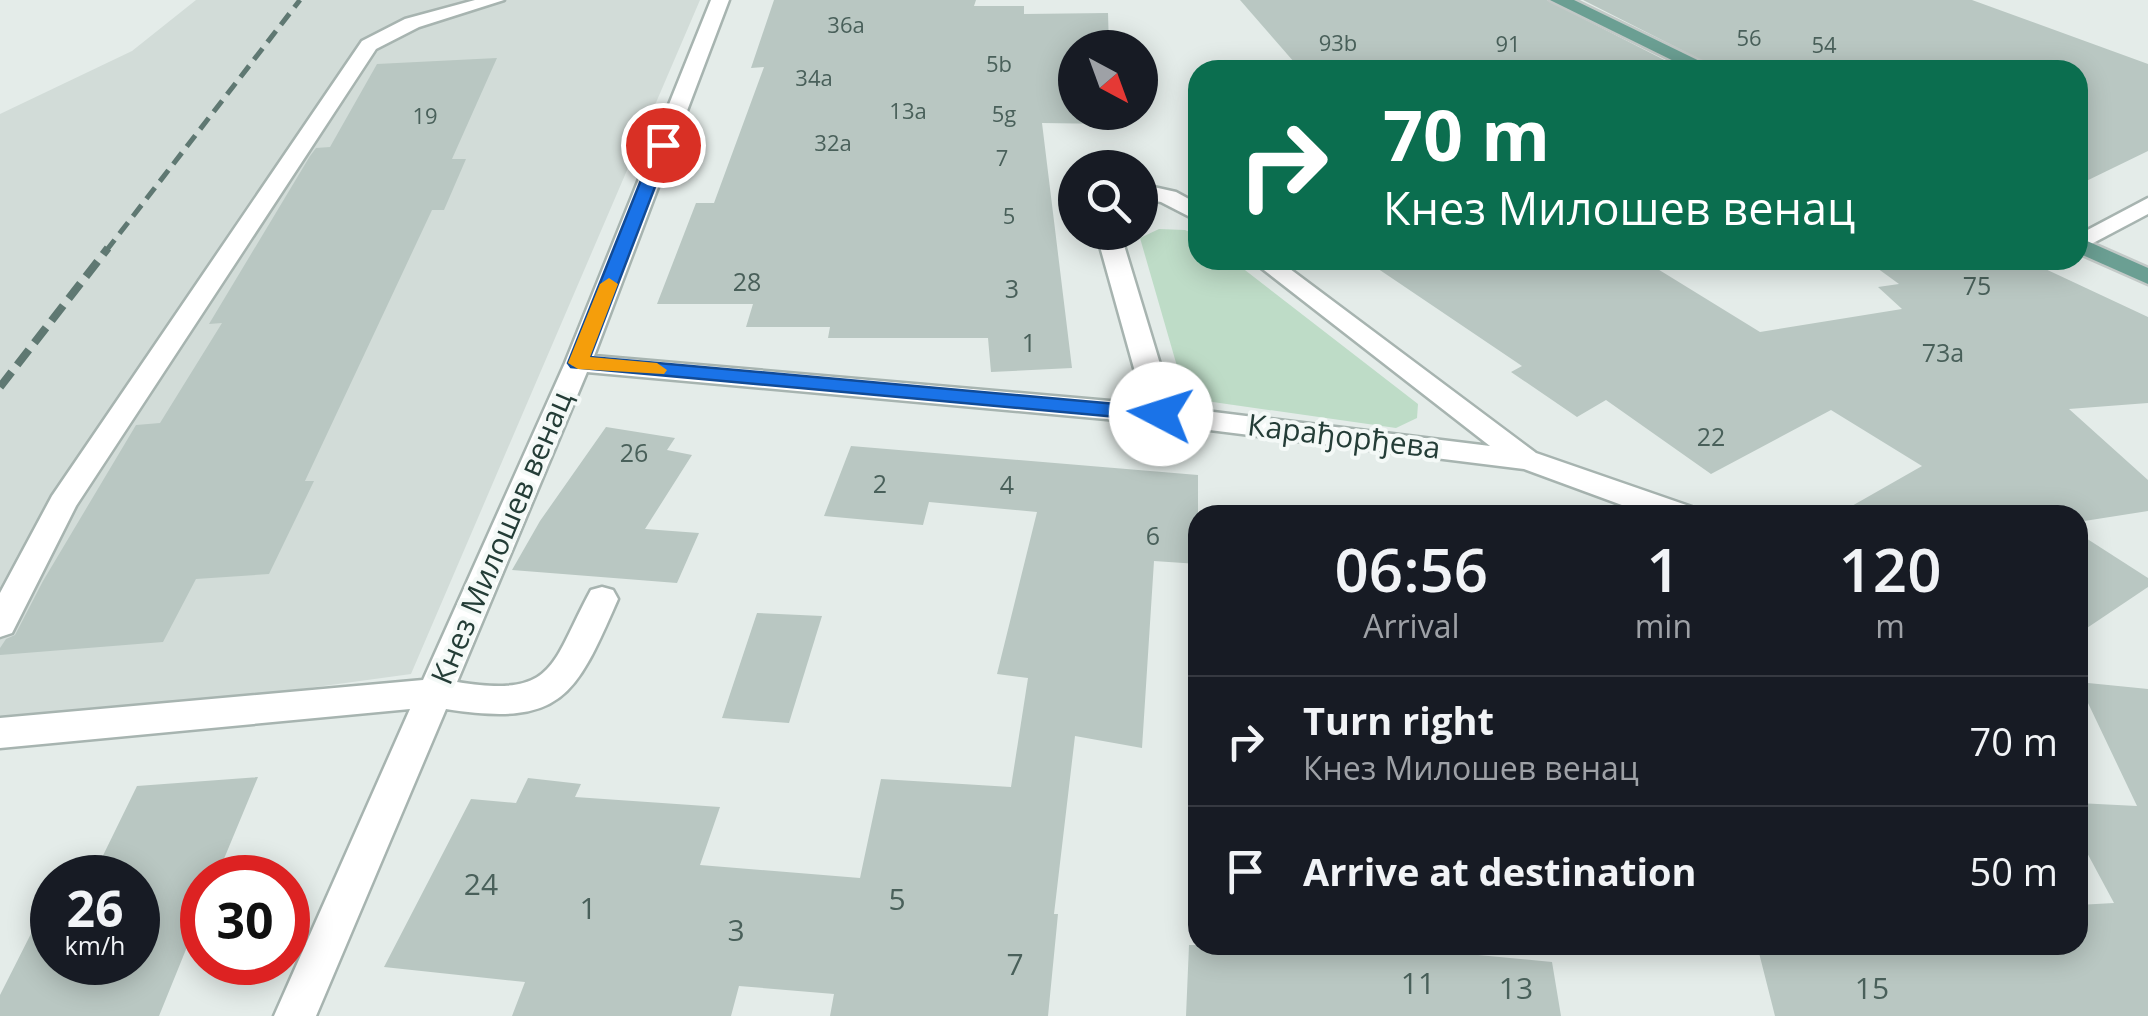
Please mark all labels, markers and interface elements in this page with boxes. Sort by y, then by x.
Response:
house number: 36a [827,9,865,39]
house number: 56 [1736,22,1762,52]
house number: 93b [1319,27,1357,57]
house number: 91 [1495,28,1521,58]
house number: 54 [1811,29,1837,59]
north arrow [1058,30,1158,130]
map controls [1058,30,1158,250]
house number: 5b [986,48,1012,78]
house number: 34a [795,62,833,92]
text: 70 m [1383,86,1550,182]
house number: 13a [889,95,927,125]
house number: 5g [992,98,1016,128]
house number: 19 [412,100,438,130]
icon: right [1218,100,1348,230]
pin [621,103,706,188]
icon: arrive [636,118,691,173]
house number: 32a [814,127,852,157]
house number: 7 [996,142,1008,172]
button: search [1058,150,1158,250]
text: Кнез Милошев венац [1383,177,1855,238]
house number: 5 [1003,200,1015,230]
house number: 28 [733,264,761,298]
house number: 75 [1963,268,1991,302]
house number: 3 [1005,271,1019,305]
house number: 1 [1022,325,1036,359]
house number: 73a [1922,335,1964,369]
position arrow [1109,362,1213,466]
street label: Кнез Милошев венац [420,384,581,690]
street label: Карађорђева [1245,403,1443,468]
house number: 22 [1697,419,1725,453]
house number: 26 [620,435,648,469]
house number: 2 [873,466,887,500]
house number: 4 [1000,467,1014,501]
house number: 6 [1146,518,1160,552]
text: 06:56 [1335,528,1488,610]
text: 1 [1646,528,1681,610]
text: 120 [1839,528,1941,610]
text: Arrival [1363,604,1460,647]
text: min [1635,604,1692,647]
text: m [1875,604,1905,647]
text: Turn right [1303,694,1494,746]
icon: right [1218,714,1273,769]
text: 70 m [1969,715,2058,767]
text: Кнез Милошев венац [1303,746,1639,789]
icon: arrive [1218,844,1273,899]
text: Arrive at destination [1303,845,1697,897]
text: 50 m [1969,845,2058,897]
speed limit sign: 30 [180,855,310,985]
house number: 24 [464,863,498,904]
text: 26 [66,874,124,942]
house number: 5 [888,878,906,919]
house number: 1 [579,887,597,928]
house number: 3 [727,909,745,950]
text: km/h [65,928,125,962]
house number: 7 [1006,943,1024,984]
house number: 11 [1401,962,1435,1003]
house number: 13 [1499,967,1533,1008]
house number: 15 [1855,967,1889,1008]

